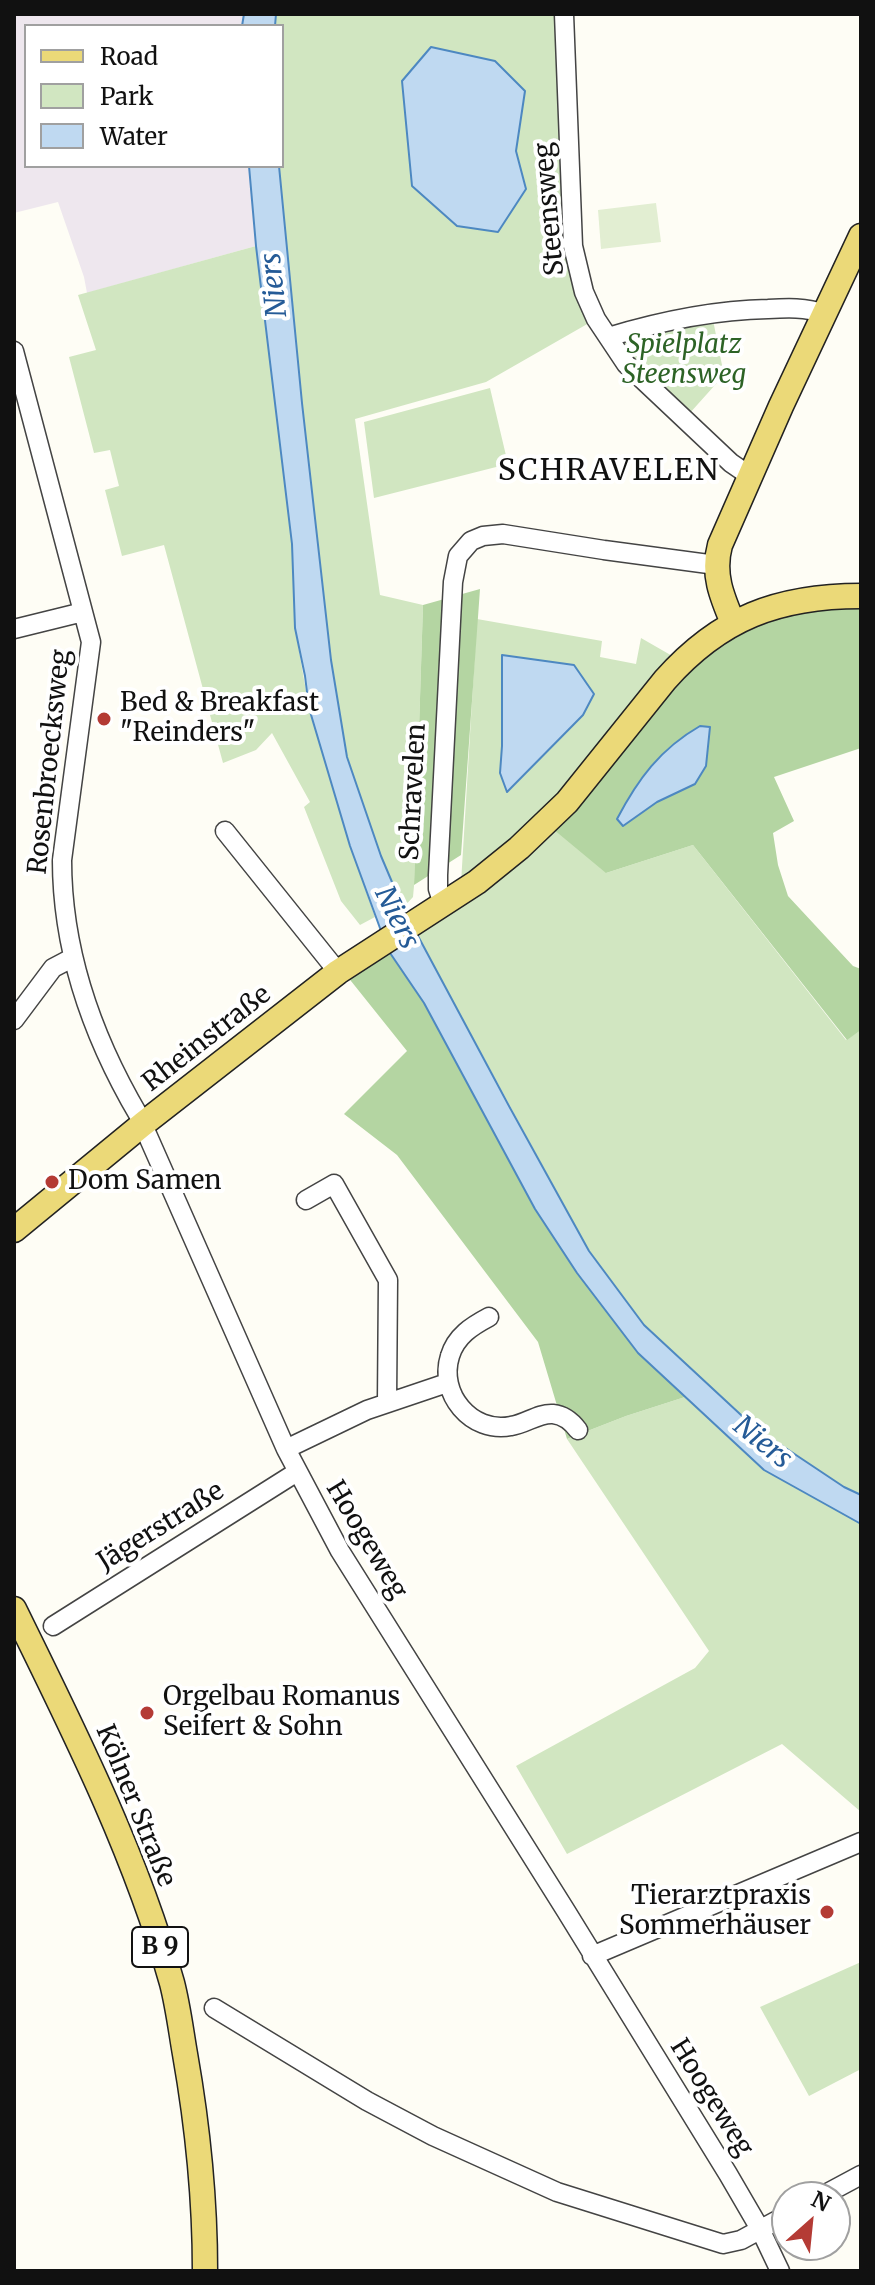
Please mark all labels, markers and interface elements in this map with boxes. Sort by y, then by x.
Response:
legend [24,24,284,168]
text: Road [100,41,158,72]
text: Park [100,81,153,112]
text: Water [100,121,168,152]
street label: Steensweg [529,141,571,277]
water label: Niers [255,251,295,319]
park label: Spielplatz Steensweg [622,330,746,392]
district label: SCHRAVELEN [498,454,720,490]
street label: Rosenbroecksweg [23,648,77,876]
place label: Bed & Breakfast "Reinders" [120,688,319,750]
marker: Bed & Breakfast "Reinders" [95,710,113,728]
street label: Schravelen [395,722,433,862]
water label: Niers [367,881,425,955]
street label: Rheinstraße [137,979,277,1099]
place label: Dom Samen [68,1166,222,1198]
marker: Dom Samen [43,1173,61,1191]
water label: Niers [726,1409,798,1477]
street label: Hoogeweg [319,1475,413,1605]
street label: Jägerstraße [92,1476,230,1578]
place label: Orgelbau Romanus Seifert & Sohn [163,1682,400,1744]
marker: Orgelbau Romanus Seifert & Sohn [138,1704,156,1722]
street label: Kölner Straße [88,1721,182,1891]
place label: Tierarztpraxis Sommerhäuser [619,1881,811,1942]
marker: Tierarztpraxis Sommerhäuser [818,1903,836,1921]
road number: B 9 [132,1927,188,1967]
street label: Hoogeweg [663,2034,759,2162]
north arrow [771,2181,851,2261]
text: N [807,2185,835,2218]

